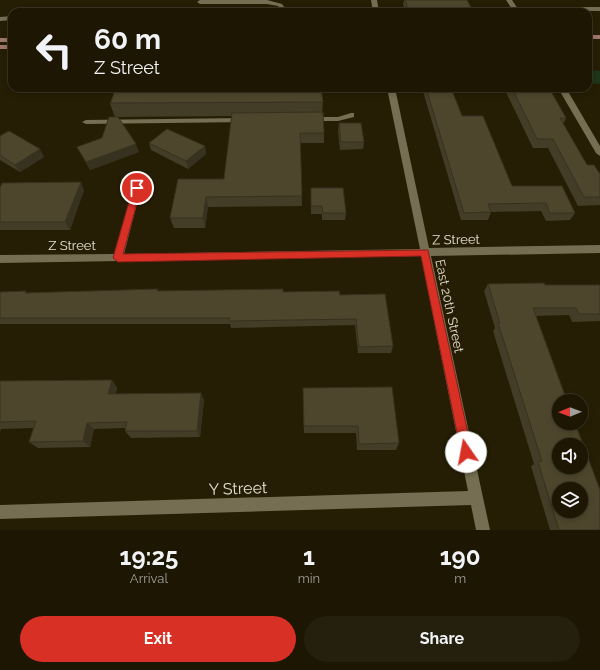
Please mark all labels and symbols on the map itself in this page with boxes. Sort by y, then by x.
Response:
pin [120,171,154,205]
street label: Z Street [432,232,481,247]
street label: Z Street [48,238,96,253]
street label: East 20th Street [432,258,467,355]
north arrow [552,394,588,430]
position arrow [445,431,487,473]
street label: Y Street [209,478,268,499]

